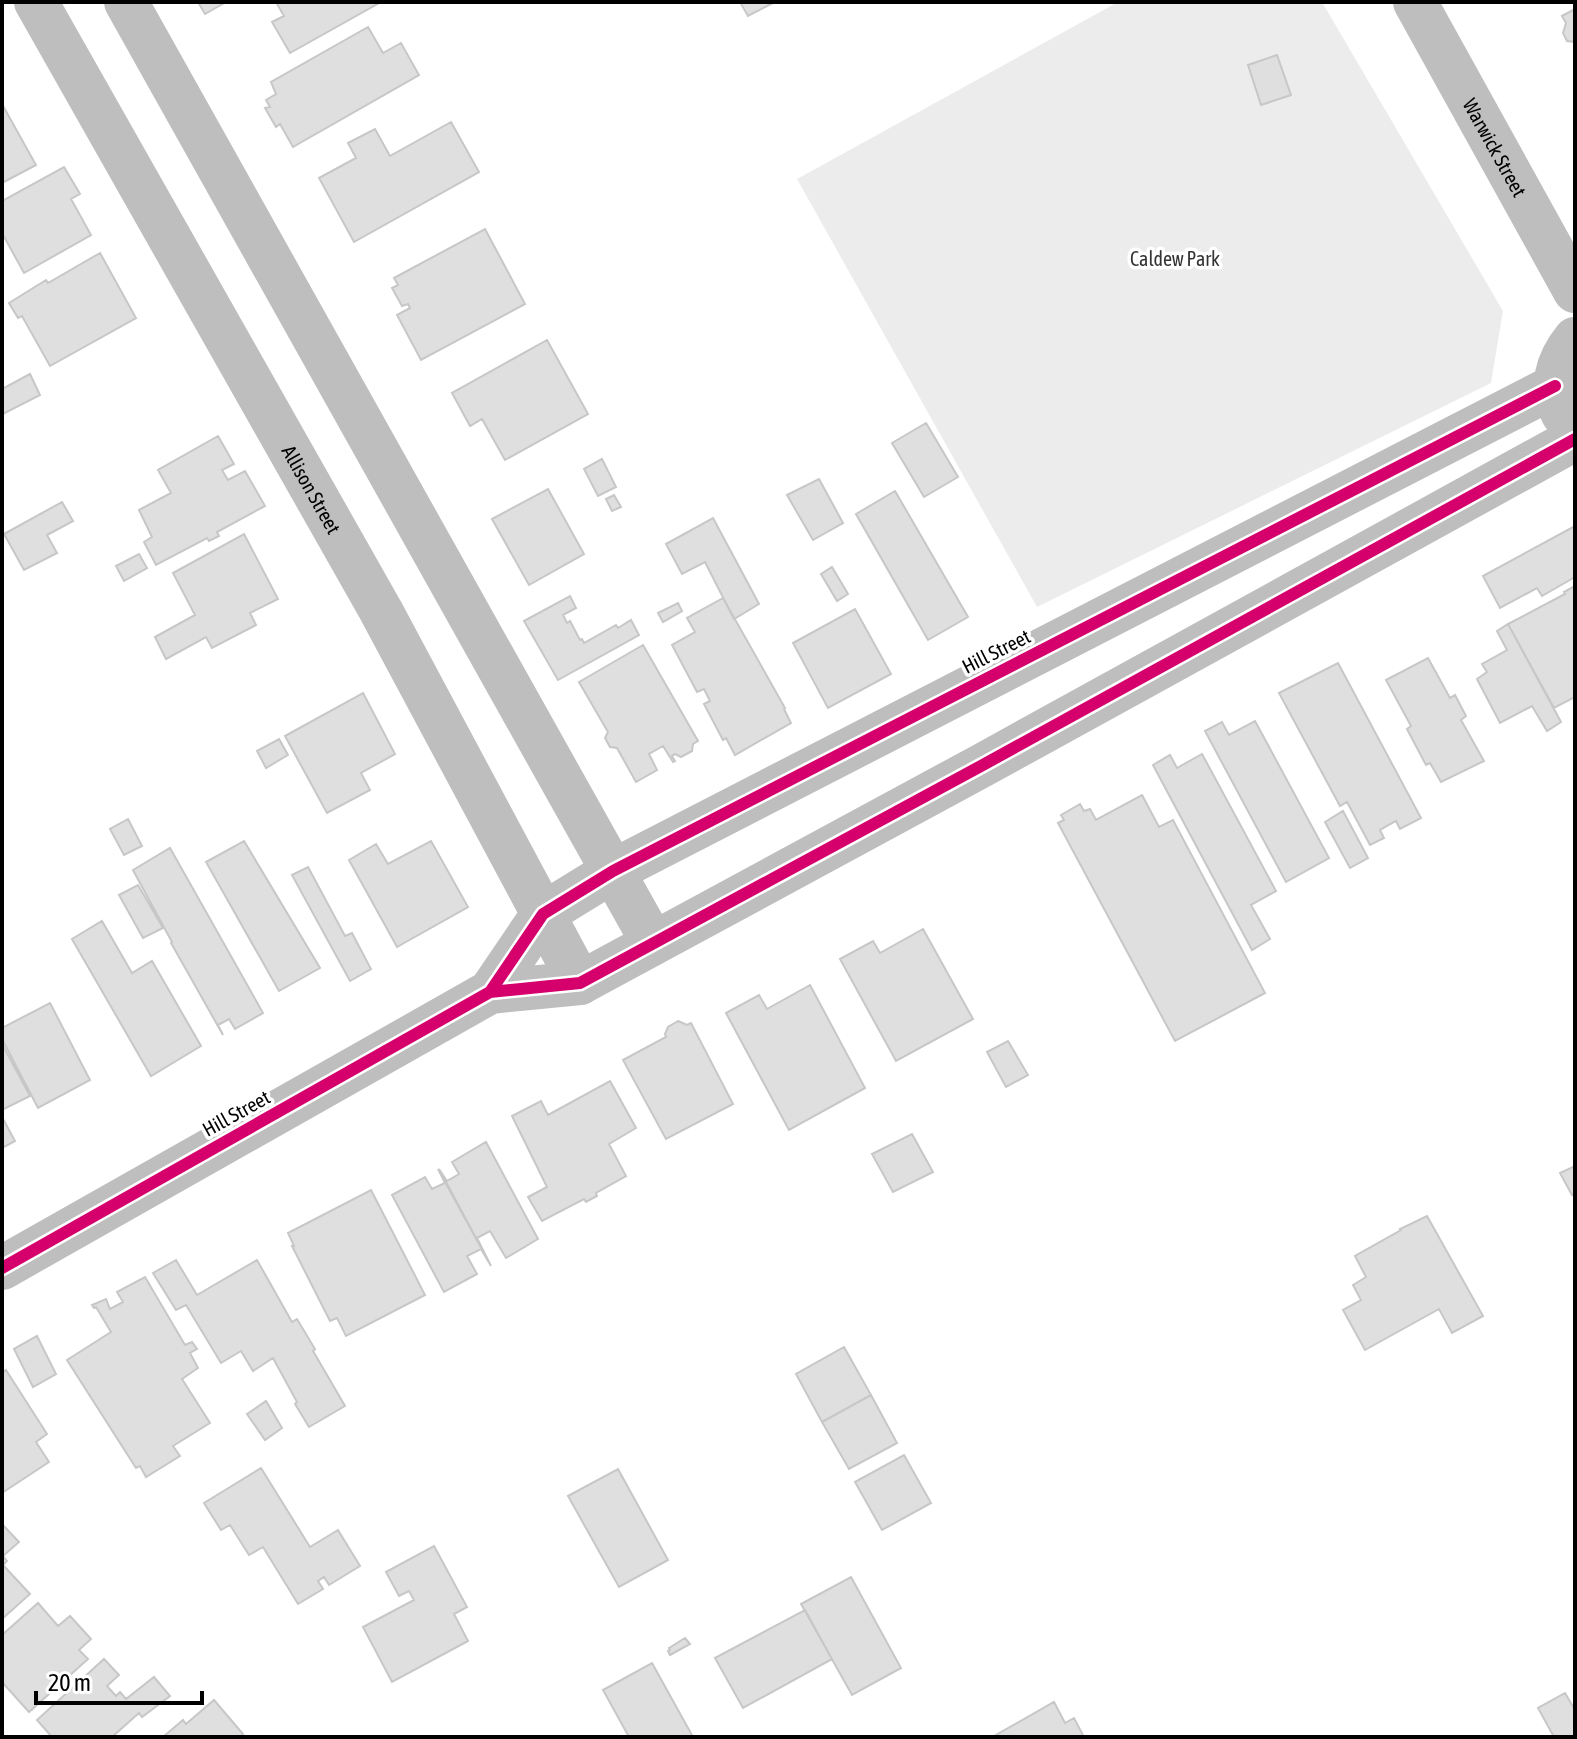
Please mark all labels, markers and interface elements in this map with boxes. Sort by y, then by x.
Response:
street label: Warwick Street [1459,94,1532,200]
park label: Caldew Park [1130,247,1220,270]
street label: Allison Street [278,441,346,538]
street label: Hill Street [958,624,1034,678]
street label: Hill Street [198,1085,274,1141]
scale bar [36,1655,202,1705]
text: 20 m [48,1669,91,1696]

